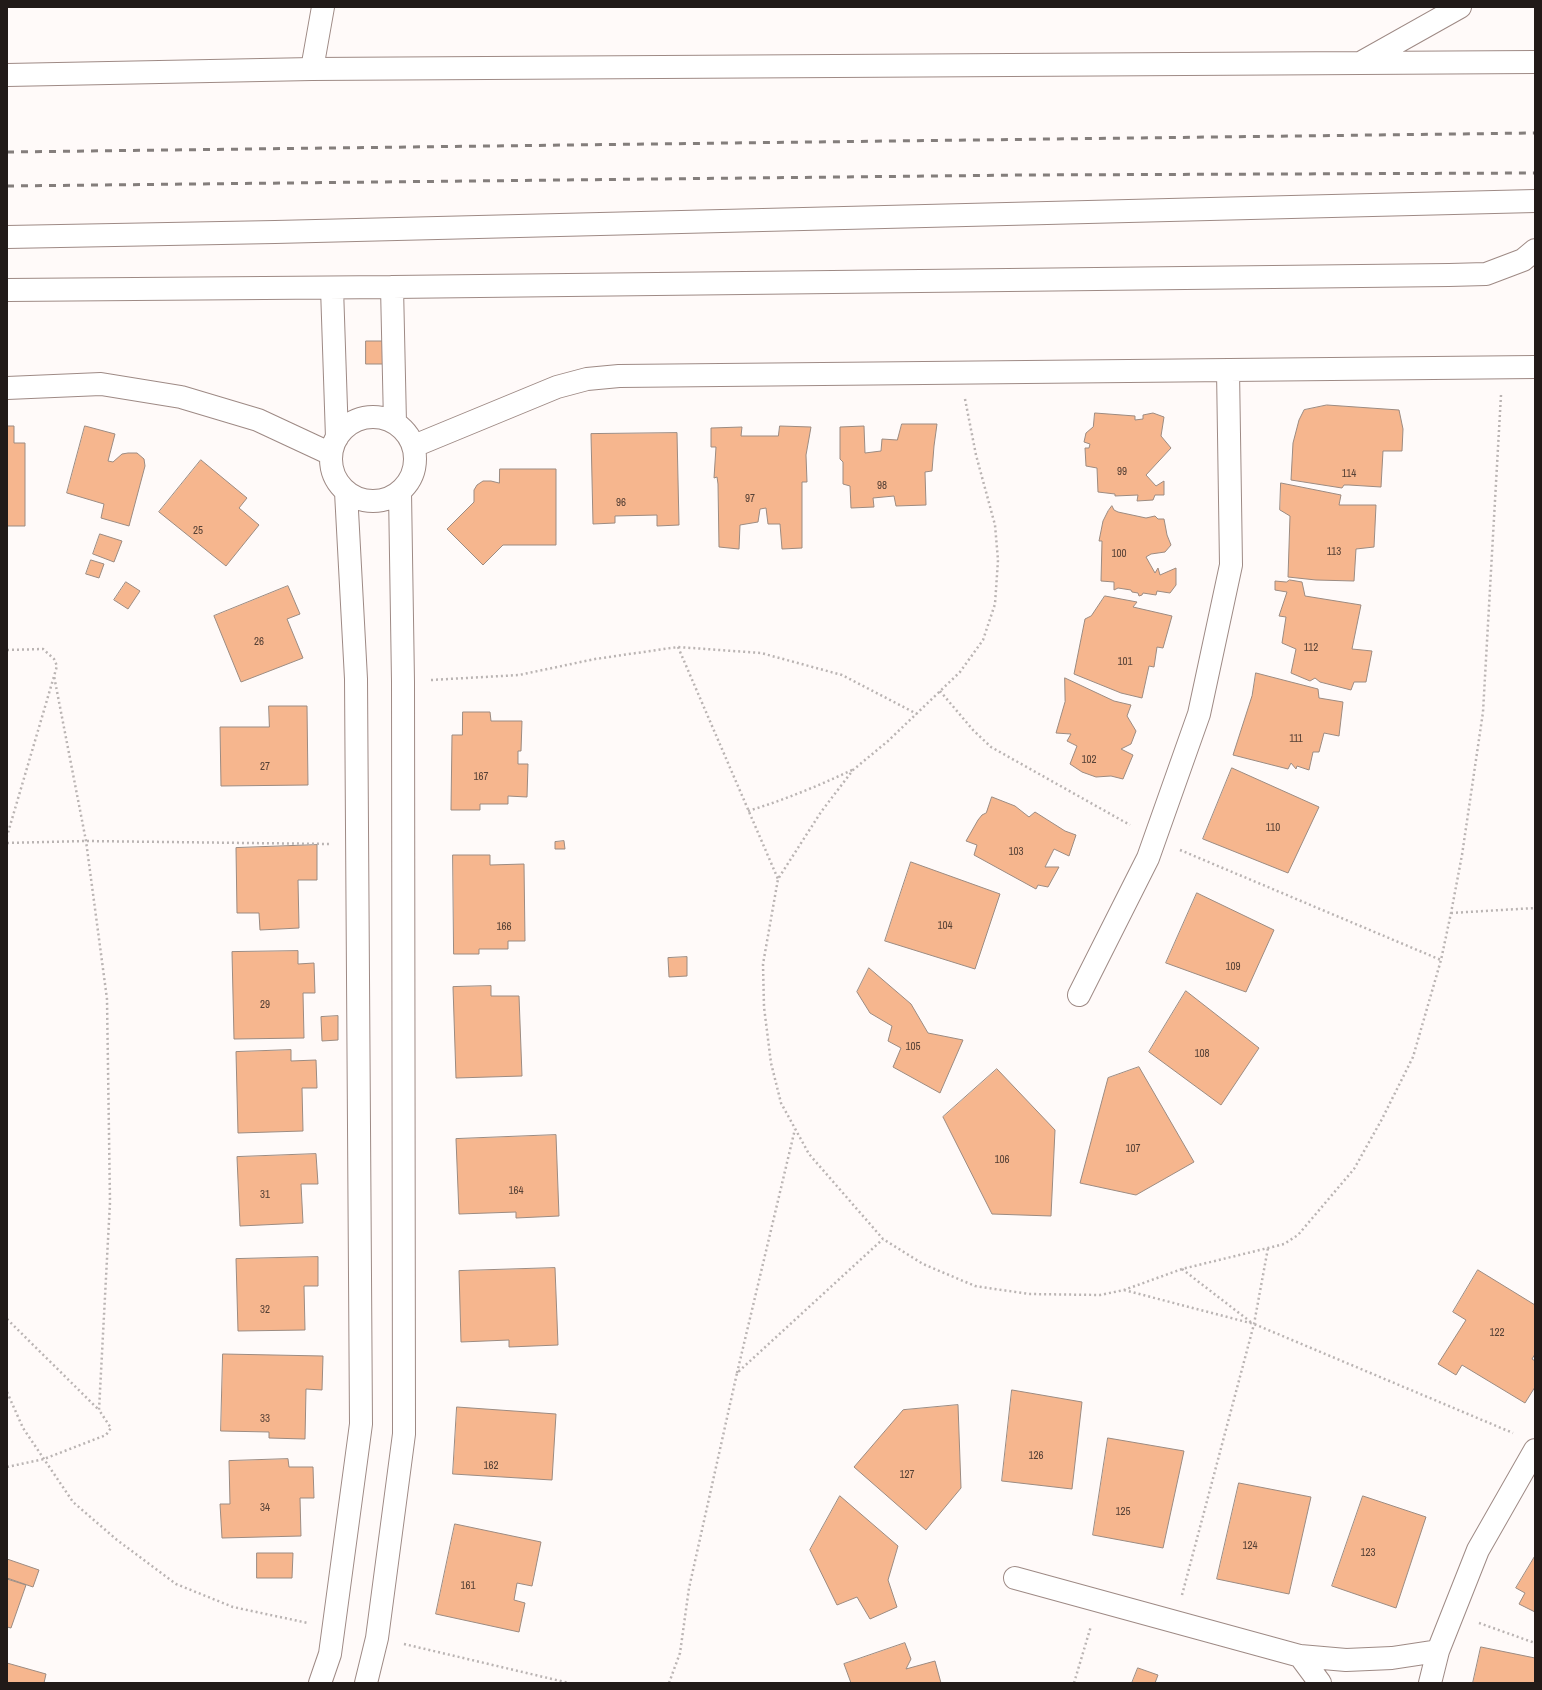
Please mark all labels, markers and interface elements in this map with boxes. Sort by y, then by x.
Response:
house number: 99 [1117,465,1127,479]
house number: 114 [1342,467,1356,481]
house number: 98 [877,479,887,493]
house number: 97 [745,492,755,506]
house number: 96 [616,496,626,510]
house number: 25 [193,524,203,538]
house number: 113 [1327,545,1341,559]
house number: 100 [1111,547,1127,561]
house number: 26 [254,635,264,649]
house number: 112 [1304,641,1318,655]
house number: 101 [1117,655,1133,669]
house number: 111 [1289,732,1303,746]
house number: 102 [1081,753,1097,767]
house number: 27 [260,760,270,774]
house number: 167 [473,770,489,784]
house number: 110 [1266,821,1280,835]
house number: 103 [1008,845,1024,859]
house number: 104 [937,919,953,933]
house number: 166 [496,920,512,934]
house number: 109 [1225,960,1241,974]
house number: 29 [260,998,270,1012]
house number: 105 [905,1040,921,1054]
house number: 108 [1194,1047,1210,1061]
house number: 107 [1125,1142,1141,1156]
house number: 106 [994,1153,1010,1167]
house number: 164 [508,1184,524,1198]
house number: 31 [260,1188,270,1202]
house number: 32 [260,1303,270,1317]
house number: 122 [1489,1326,1505,1340]
house number: 33 [260,1412,270,1426]
house number: 126 [1028,1449,1044,1463]
house number: 162 [483,1459,499,1473]
house number: 127 [899,1468,915,1482]
house number: 34 [260,1501,270,1515]
house number: 125 [1115,1505,1131,1519]
house number: 124 [1242,1539,1258,1553]
house number: 123 [1360,1546,1376,1560]
house number: 161 [460,1579,476,1593]

